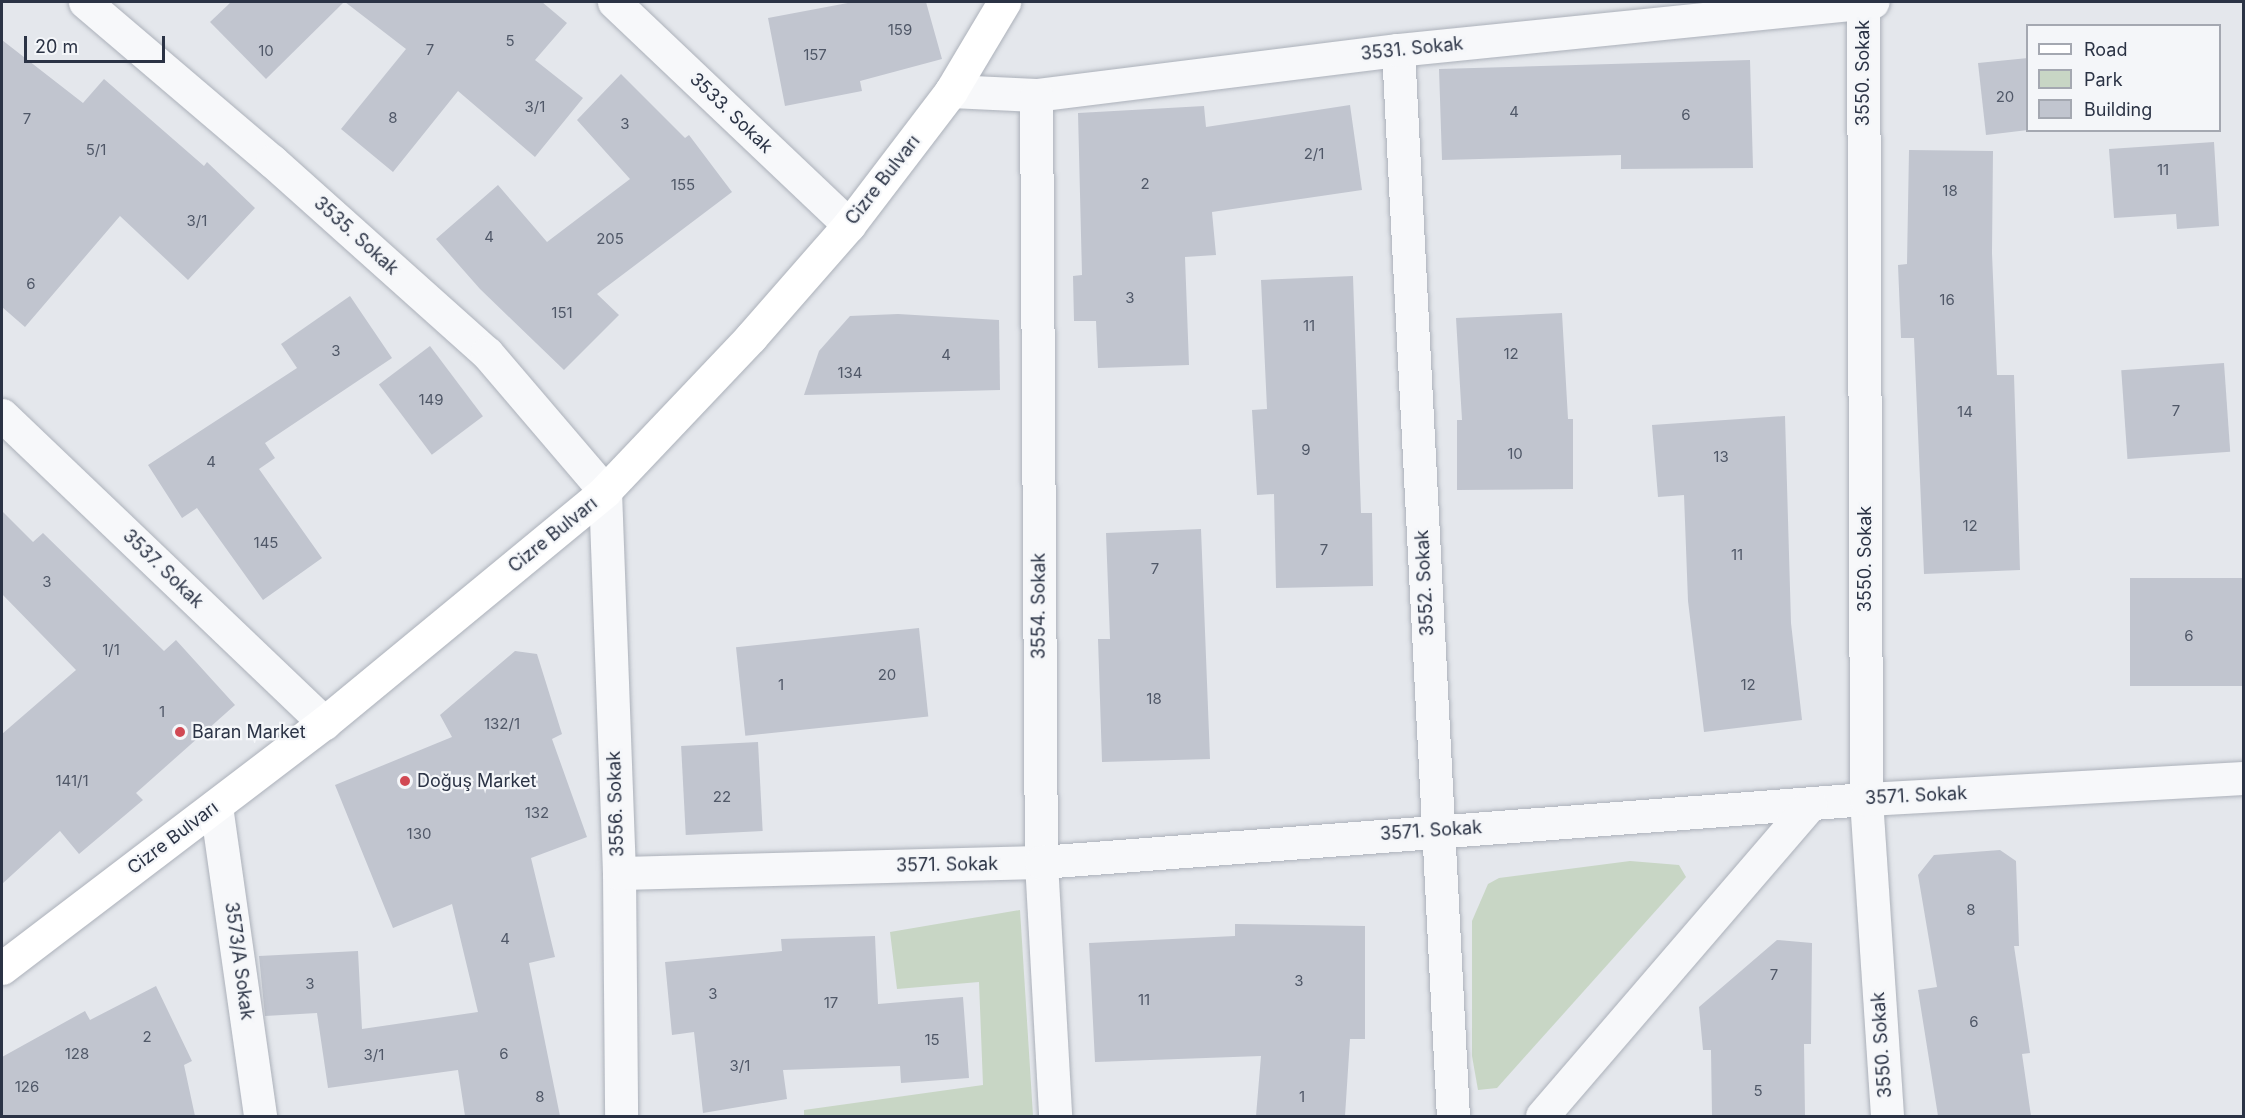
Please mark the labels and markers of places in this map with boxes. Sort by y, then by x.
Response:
place label: Baran Market [192,721,306,743]
marker: Baran Market [173,725,187,739]
place label: Doğuş Market [417,770,536,792]
marker: Doğuş Market [398,774,412,788]

